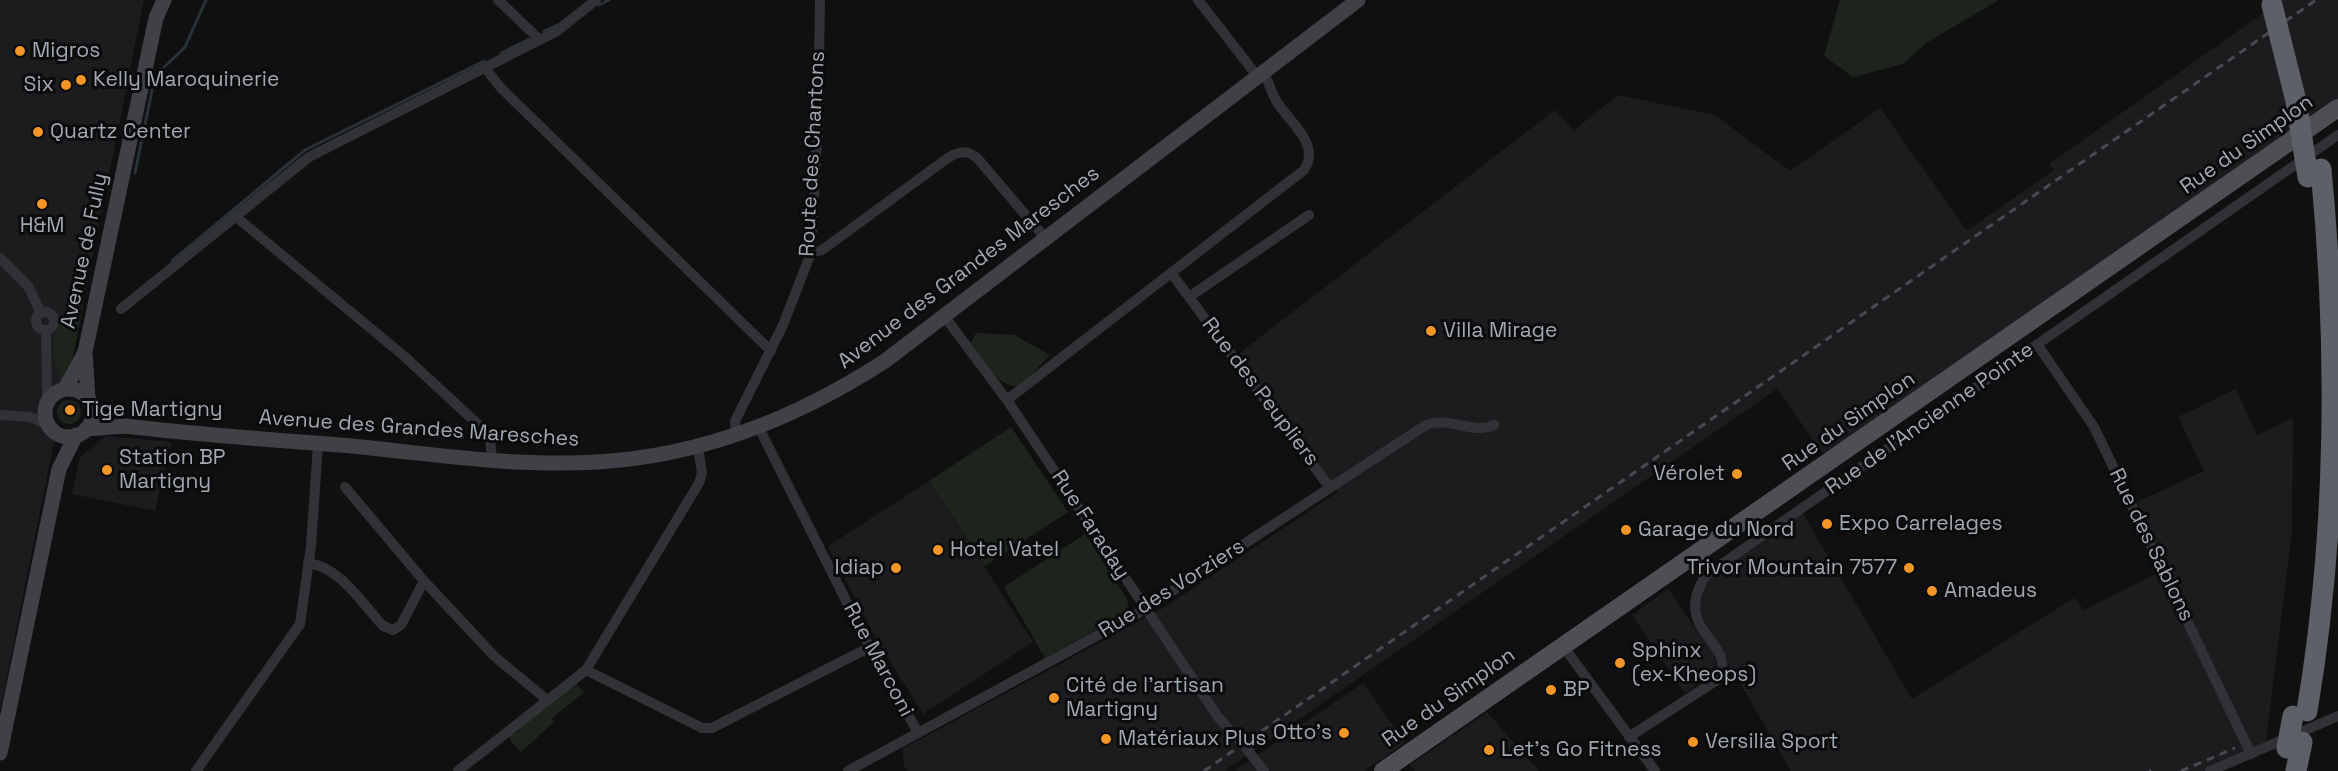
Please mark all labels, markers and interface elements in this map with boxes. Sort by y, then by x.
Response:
place label: Migros [32,38,100,64]
marker: Migros [13,44,27,58]
street label: Route des Chantons [795,51,831,257]
place label: Kelly Maroquinerie [93,67,279,93]
place label: Six [24,72,54,98]
marker: Kelly Maroquinerie [74,73,88,87]
marker: Six [59,78,73,92]
street label: Rue du Simplon [2176,90,2318,200]
place label: Quartz Center [50,119,191,145]
marker: Quartz Center [31,125,45,139]
street label: Avenue des Grandes Maresches [833,161,1105,375]
street label: Avenue de Fully [56,171,114,331]
marker: H&M [35,197,49,211]
place label: H&M [20,213,64,239]
street label: Rue des Peupliers [1196,313,1324,471]
place label: Villa Mirage [1443,318,1557,344]
marker: Villa Mirage [1424,324,1438,338]
street label: Rue de l'Ancienne Pointe [1821,337,2039,501]
street label: Rue du Simplon [1778,367,1920,477]
place label: Tige Martigny [82,397,223,423]
marker: Tige Martigny [63,403,77,417]
street label: Avenue des Grandes Maresches [258,405,580,453]
place label: Station BP Martigny [119,445,225,495]
place label: Vérolet [1653,461,1725,487]
marker: Station BP Martigny [100,463,114,477]
street label: Rue des Sablons [2103,464,2199,626]
street label: Rue Faraday [1045,466,1135,584]
marker: Vérolet [1730,467,1744,481]
place label: Expo Carrelages [1839,511,2003,537]
place label: Garage du Nord [1638,517,1794,543]
marker: Expo Carrelages [1820,517,1834,531]
marker: Garage du Nord [1619,523,1633,537]
street label: Rue des Vorziers [1095,534,1249,644]
place label: Hotel Vatel [950,537,1059,563]
marker: Hotel Vatel [931,543,945,557]
place label: Idiap [835,555,884,581]
place label: Trivor Mountain 7577 [1686,555,1897,581]
marker: Idiap [889,561,903,575]
marker: Trivor Mountain 7577 [1902,561,1916,575]
place label: Amadeus [1944,578,2037,604]
marker: Amadeus [1925,584,1939,598]
street label: Rue Marconi [837,599,919,721]
place label: Sphinx (ex-Kheops) [1632,638,1756,688]
street label: Rue du Simplon [1378,643,1520,753]
marker: Sphinx (ex-Kheops) [1613,656,1627,670]
place label: Cité de l'artisan Martigny [1066,673,1224,723]
place label: BP [1563,677,1590,703]
marker: BP [1544,683,1558,697]
marker: Cité de l'artisan Martigny [1047,691,1061,705]
place label: Otto's [1273,720,1332,746]
place label: Matériaux Plus [1118,726,1267,752]
marker: Otto's [1337,726,1351,740]
place label: Versilia Sport [1705,729,1838,755]
marker: Matériaux Plus [1099,732,1113,746]
marker: Versilia Sport [1686,735,1700,749]
place label: Let's Go Fitness [1501,737,1662,763]
marker: Let's Go Fitness [1482,743,1496,757]

